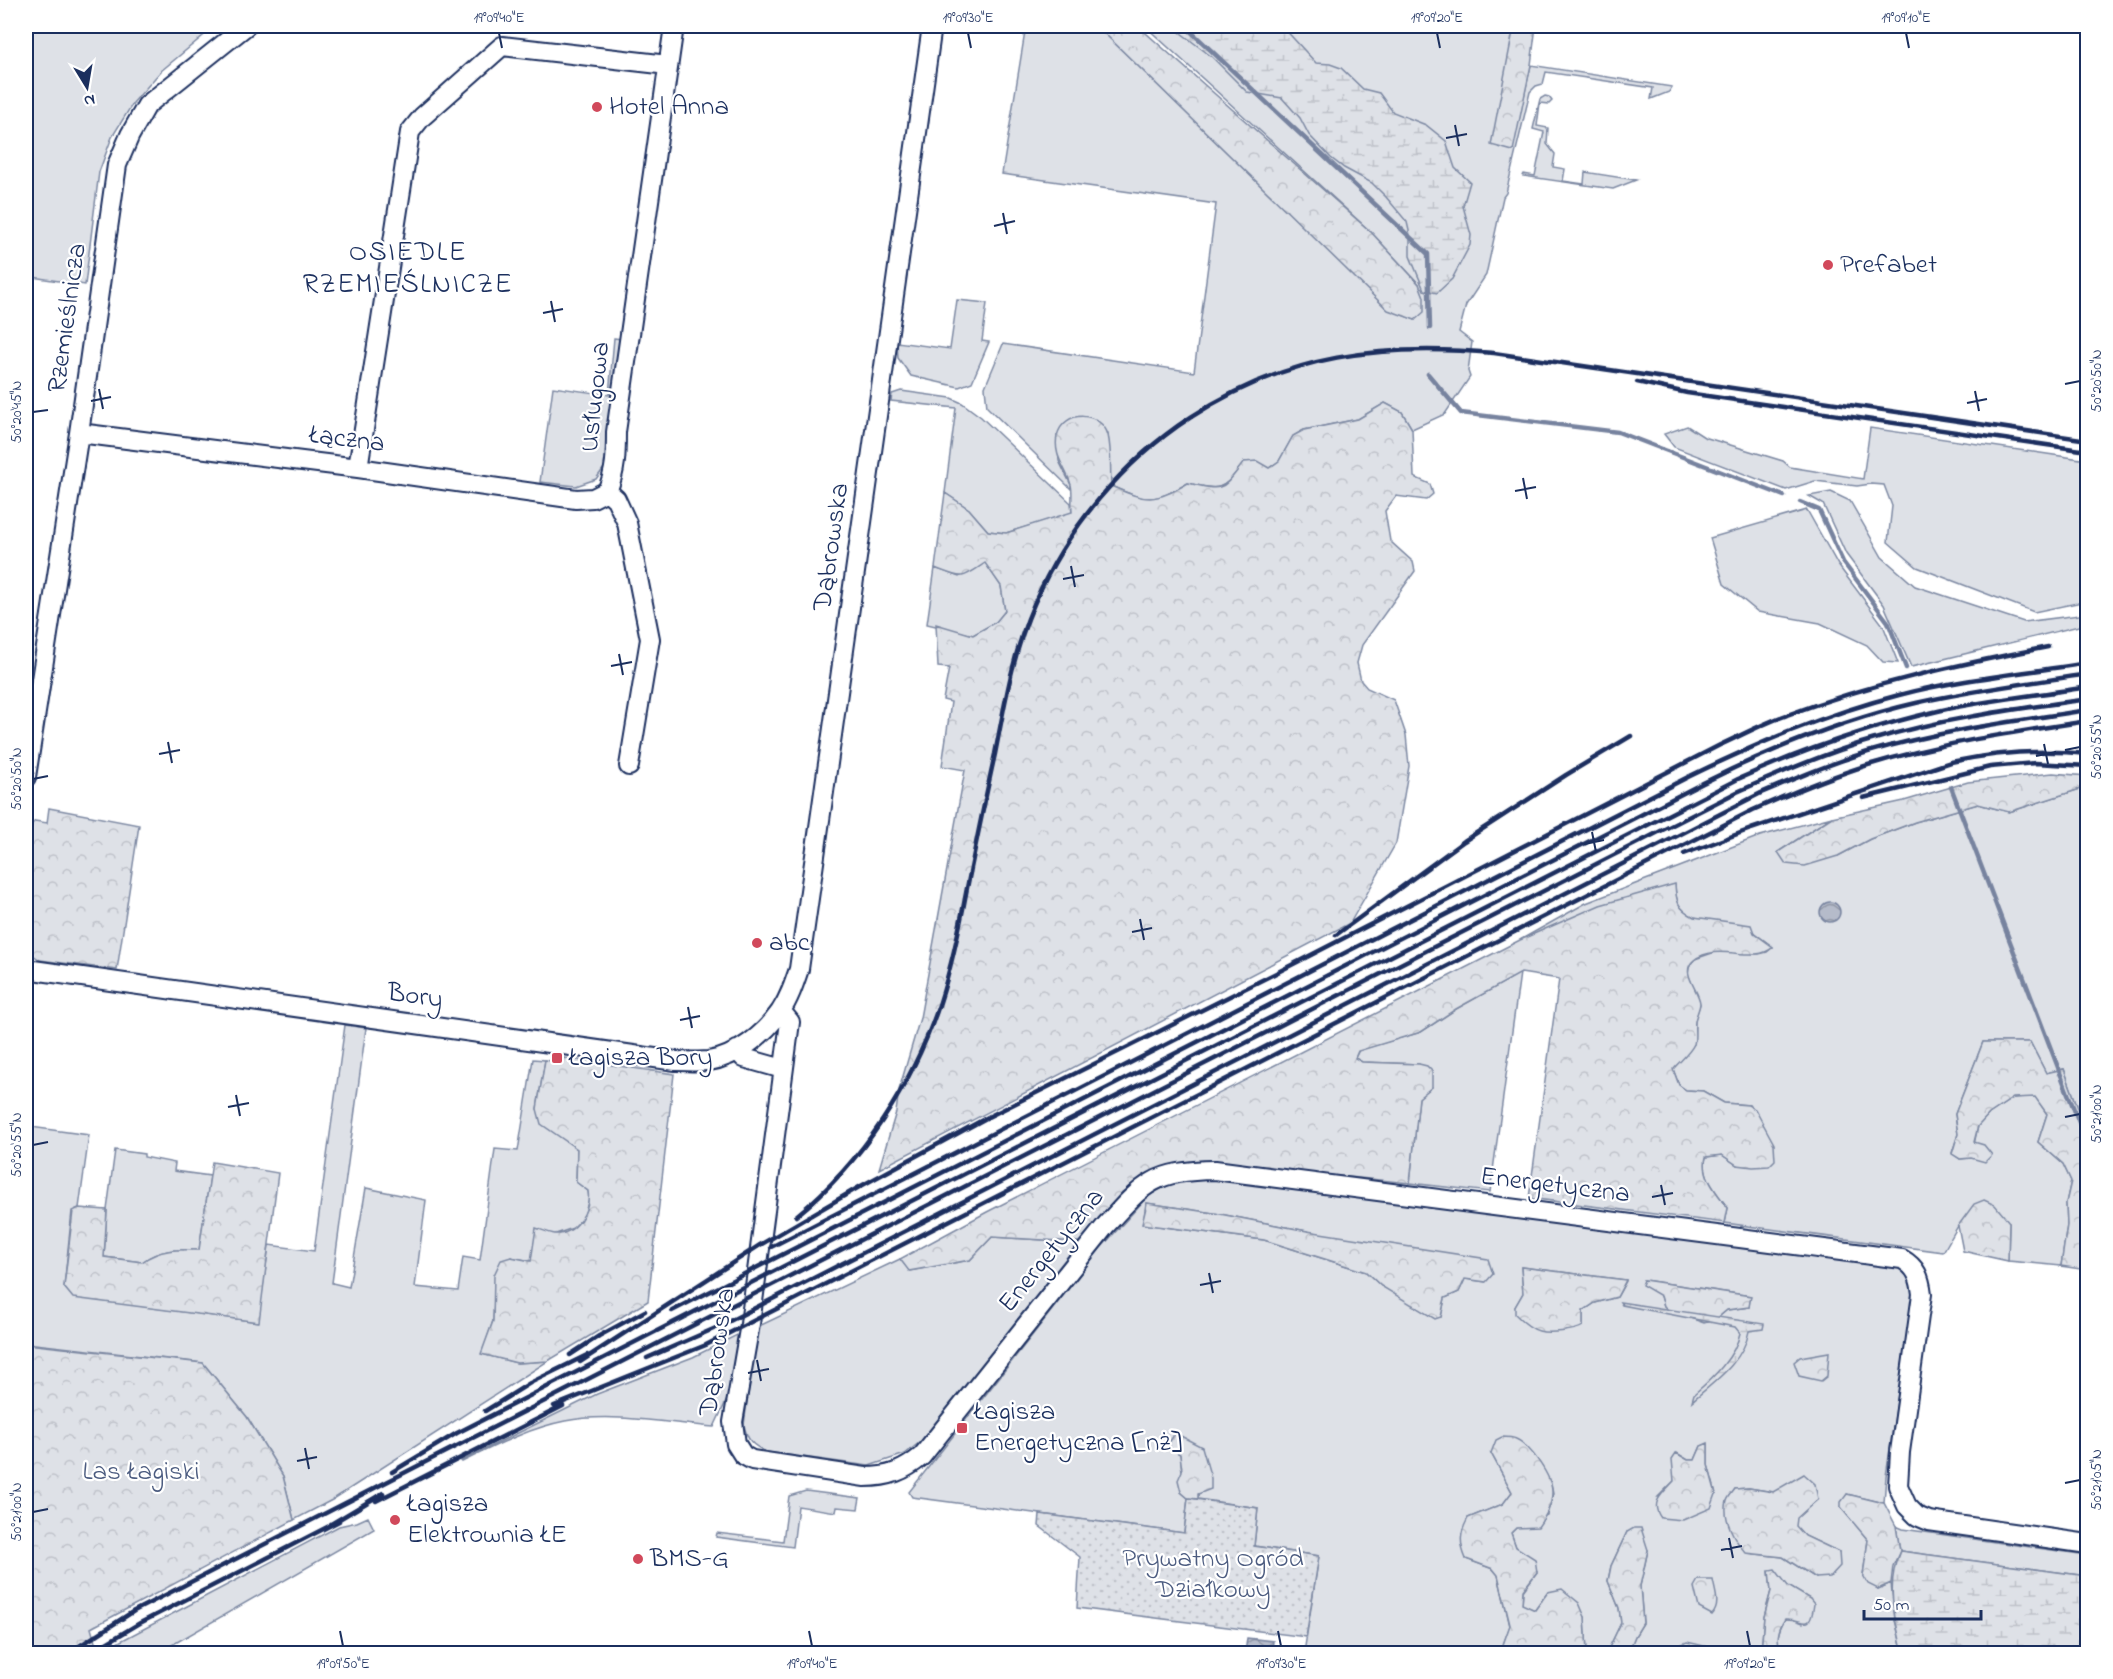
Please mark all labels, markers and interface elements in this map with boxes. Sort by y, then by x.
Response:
text: 19°09'40"E [473,7,525,29]
text: 19°09'30"E [942,7,994,29]
text: 19°09'20"E [1411,7,1463,29]
text: 19°09'10"E [1881,7,1931,29]
north arrow [57,57,117,117]
text: N [82,87,97,113]
place label: Hotel Anna [609,88,729,127]
marker: Hotel Anna [590,100,604,114]
district label: OSIEDLE RZEMIEŚLNICZE [303,233,513,306]
street label: Rzemieślnicza [38,241,98,395]
place label: Prefabet [1840,246,1937,285]
marker: Prefabet [1821,258,1835,272]
street label: Usługowa [571,340,621,454]
text: 50°20'50"N [2086,349,2108,413]
text: 50°20'45"N [6,381,28,444]
street label: Łączna [306,416,387,464]
street label: Dąbrowska [804,480,860,615]
text: 50°20'55"N [2086,714,2108,780]
text: 50°20'50"N [6,747,28,811]
place label: abc [769,924,810,963]
marker: abc [750,936,764,950]
street label: Bory [384,974,445,1020]
place label: Łagisza Bory [568,1039,713,1078]
marker: Łagisza Bory [550,1051,564,1065]
text: 50°21'00"N [2086,1084,2108,1144]
text: 50°20'55"N [6,1112,28,1178]
street label: Energetyczna [1478,1157,1632,1215]
street label: Energetyczna [989,1180,1115,1322]
street label: Dąbrowska [690,1285,746,1420]
place label: Łagisza Energetyczna [nż] [973,1393,1183,1463]
marker: Łagisza Energetyczna [nż] [955,1421,969,1435]
text: 50°21'05"N [2086,1449,2108,1511]
park label: Las Łagiski [82,1453,200,1492]
text: 50°21'00"N [6,1482,28,1542]
place label: Łagisza Elektrownia ŁE [406,1485,567,1555]
marker: Łagisza Elektrownia ŁE [388,1513,402,1527]
place label: BMS-G [649,1540,729,1579]
park label: Prywatny Ogród Działkowy [1122,1540,1304,1610]
marker: BMS-G [631,1552,645,1566]
scale bar [1864,1583,1981,1621]
text: 50 m [1873,1593,1910,1619]
text: 19°09'50"E [316,1653,370,1675]
text: 19°09'40"E [786,1653,838,1675]
text: 19°09'30"E [1255,1653,1307,1675]
text: 19°09'20"E [1724,1653,1776,1675]

